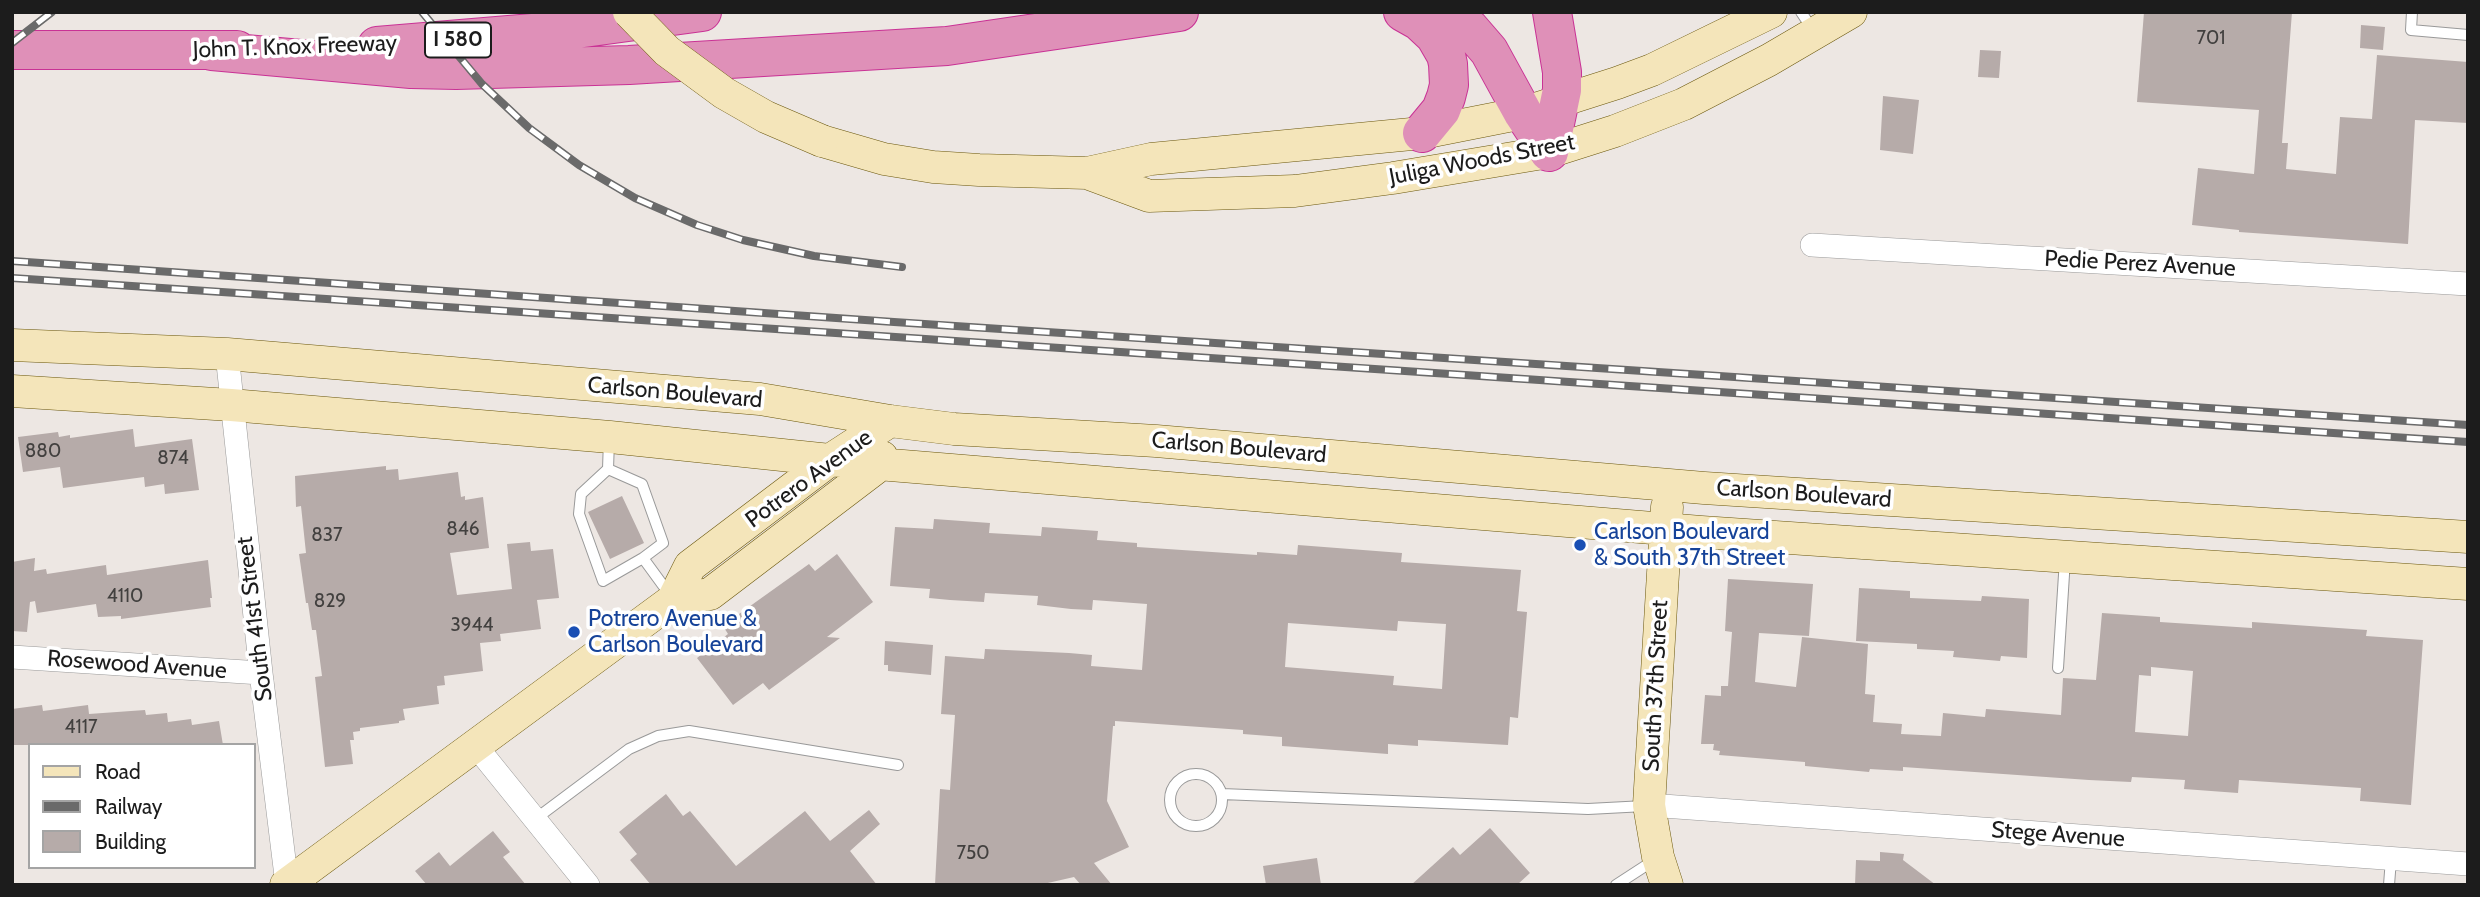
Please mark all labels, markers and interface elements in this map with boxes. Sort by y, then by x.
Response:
road number: I 580 [425,22,491,58]
house number: 701 [2197,27,2225,49]
street label: John T. Knox Freeway [192,30,398,64]
street label: Juliga Woods Street [1387,128,1577,192]
street label: Pedie Perez Avenue [2044,245,2236,283]
street label: Carlson Boulevard [586,372,764,414]
street label: Potrero Avenue [740,424,878,534]
street label: Carlson Boulevard [1150,427,1328,469]
house number: 880 [25,440,61,462]
house number: 874 [157,447,189,469]
street label: Carlson Boulevard [1716,474,1892,514]
house number: 846 [446,518,480,540]
place label: Carlson Boulevard & South 37th Street [1594,518,1785,572]
house number: 837 [311,524,343,546]
street label: South 41st Street [231,535,279,703]
marker: Carlson Boulevard & South 37th Street [1572,537,1588,553]
house number: 4110 [107,585,143,607]
house number: 829 [314,590,346,612]
street label: South 37th Street [1638,599,1674,773]
place label: Potrero Avenue & Carlson Boulevard [588,605,763,659]
house number: 3944 [450,614,494,636]
marker: Potrero Avenue & Carlson Boulevard [566,624,582,640]
street label: Rosewood Avenue [46,645,228,685]
house number: 4117 [65,716,97,738]
legend [28,743,256,869]
text: Road [95,759,141,784]
text: Railway [95,794,162,819]
street label: Stege Avenue [1990,817,2126,853]
text: Building [95,829,166,854]
house number: 750 [956,842,990,864]

